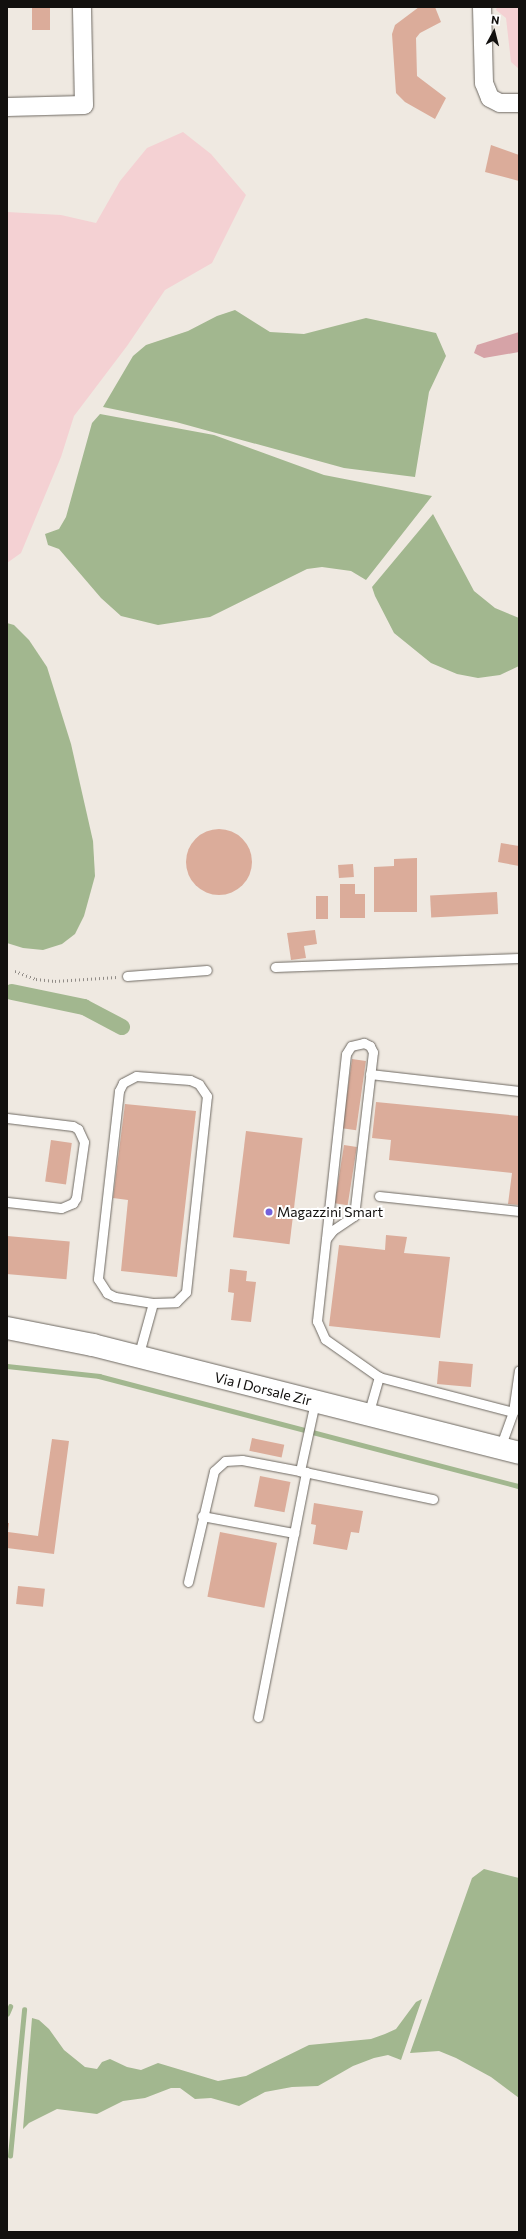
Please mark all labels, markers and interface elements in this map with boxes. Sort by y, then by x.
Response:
north arrow [474,12,514,52]
text: N [491,13,500,27]
place label: Magazzini Smart [277,1204,383,1220]
marker: Magazzini Smart [264,1207,274,1217]
street label: Via I Dorsale Zir [213,1369,313,1409]

